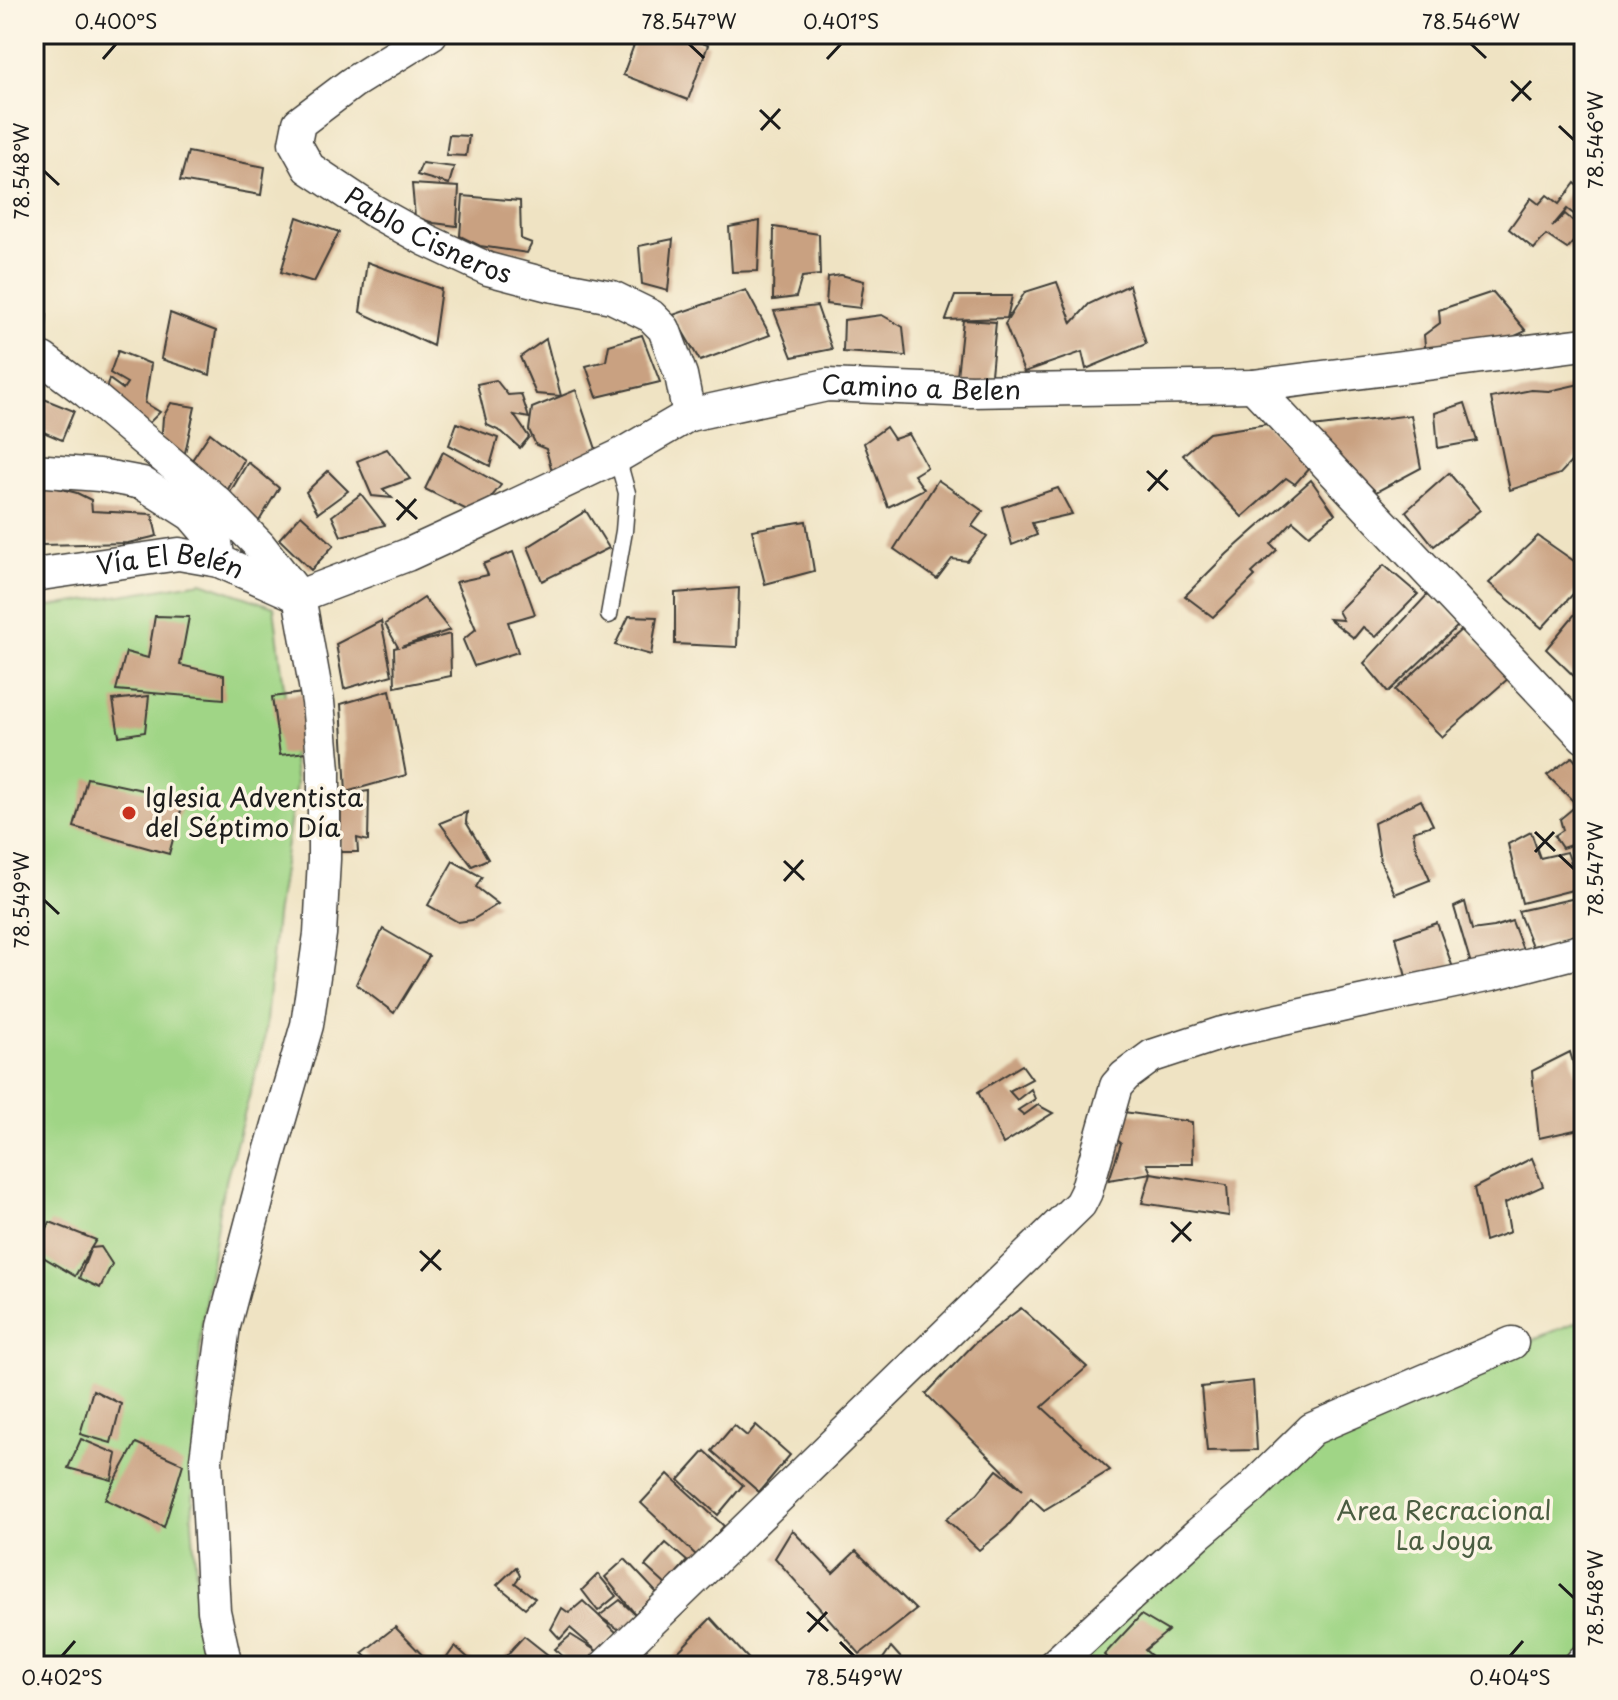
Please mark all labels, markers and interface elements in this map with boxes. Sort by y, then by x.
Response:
text: 0.400°S [75,6,157,36]
text: 78.547°W [641,6,737,36]
text: 0.401°S [803,6,879,36]
text: 78.546°W [1422,6,1520,36]
text: 78.546°W [1580,91,1610,189]
text: 78.548°W [6,122,36,219]
street label: Pablo Cisneros [337,176,516,292]
street label: Camino a Belen [821,364,1021,409]
street label: Vía El Belén [94,533,251,588]
place label: Iglesia Adventista del Séptimo Día [145,777,364,846]
marker: Iglesia Adventista del Séptimo Día [120,804,138,822]
text: 78.547°W [1580,821,1610,917]
text: 78.549°W [6,851,36,948]
park label: Area Recracional La Joya [1337,1490,1551,1559]
text: 78.548°W [1580,1549,1610,1646]
text: 0.402°S [21,1662,103,1692]
text: 78.549°W [806,1662,903,1692]
text: 0.404°S [1469,1662,1551,1692]

